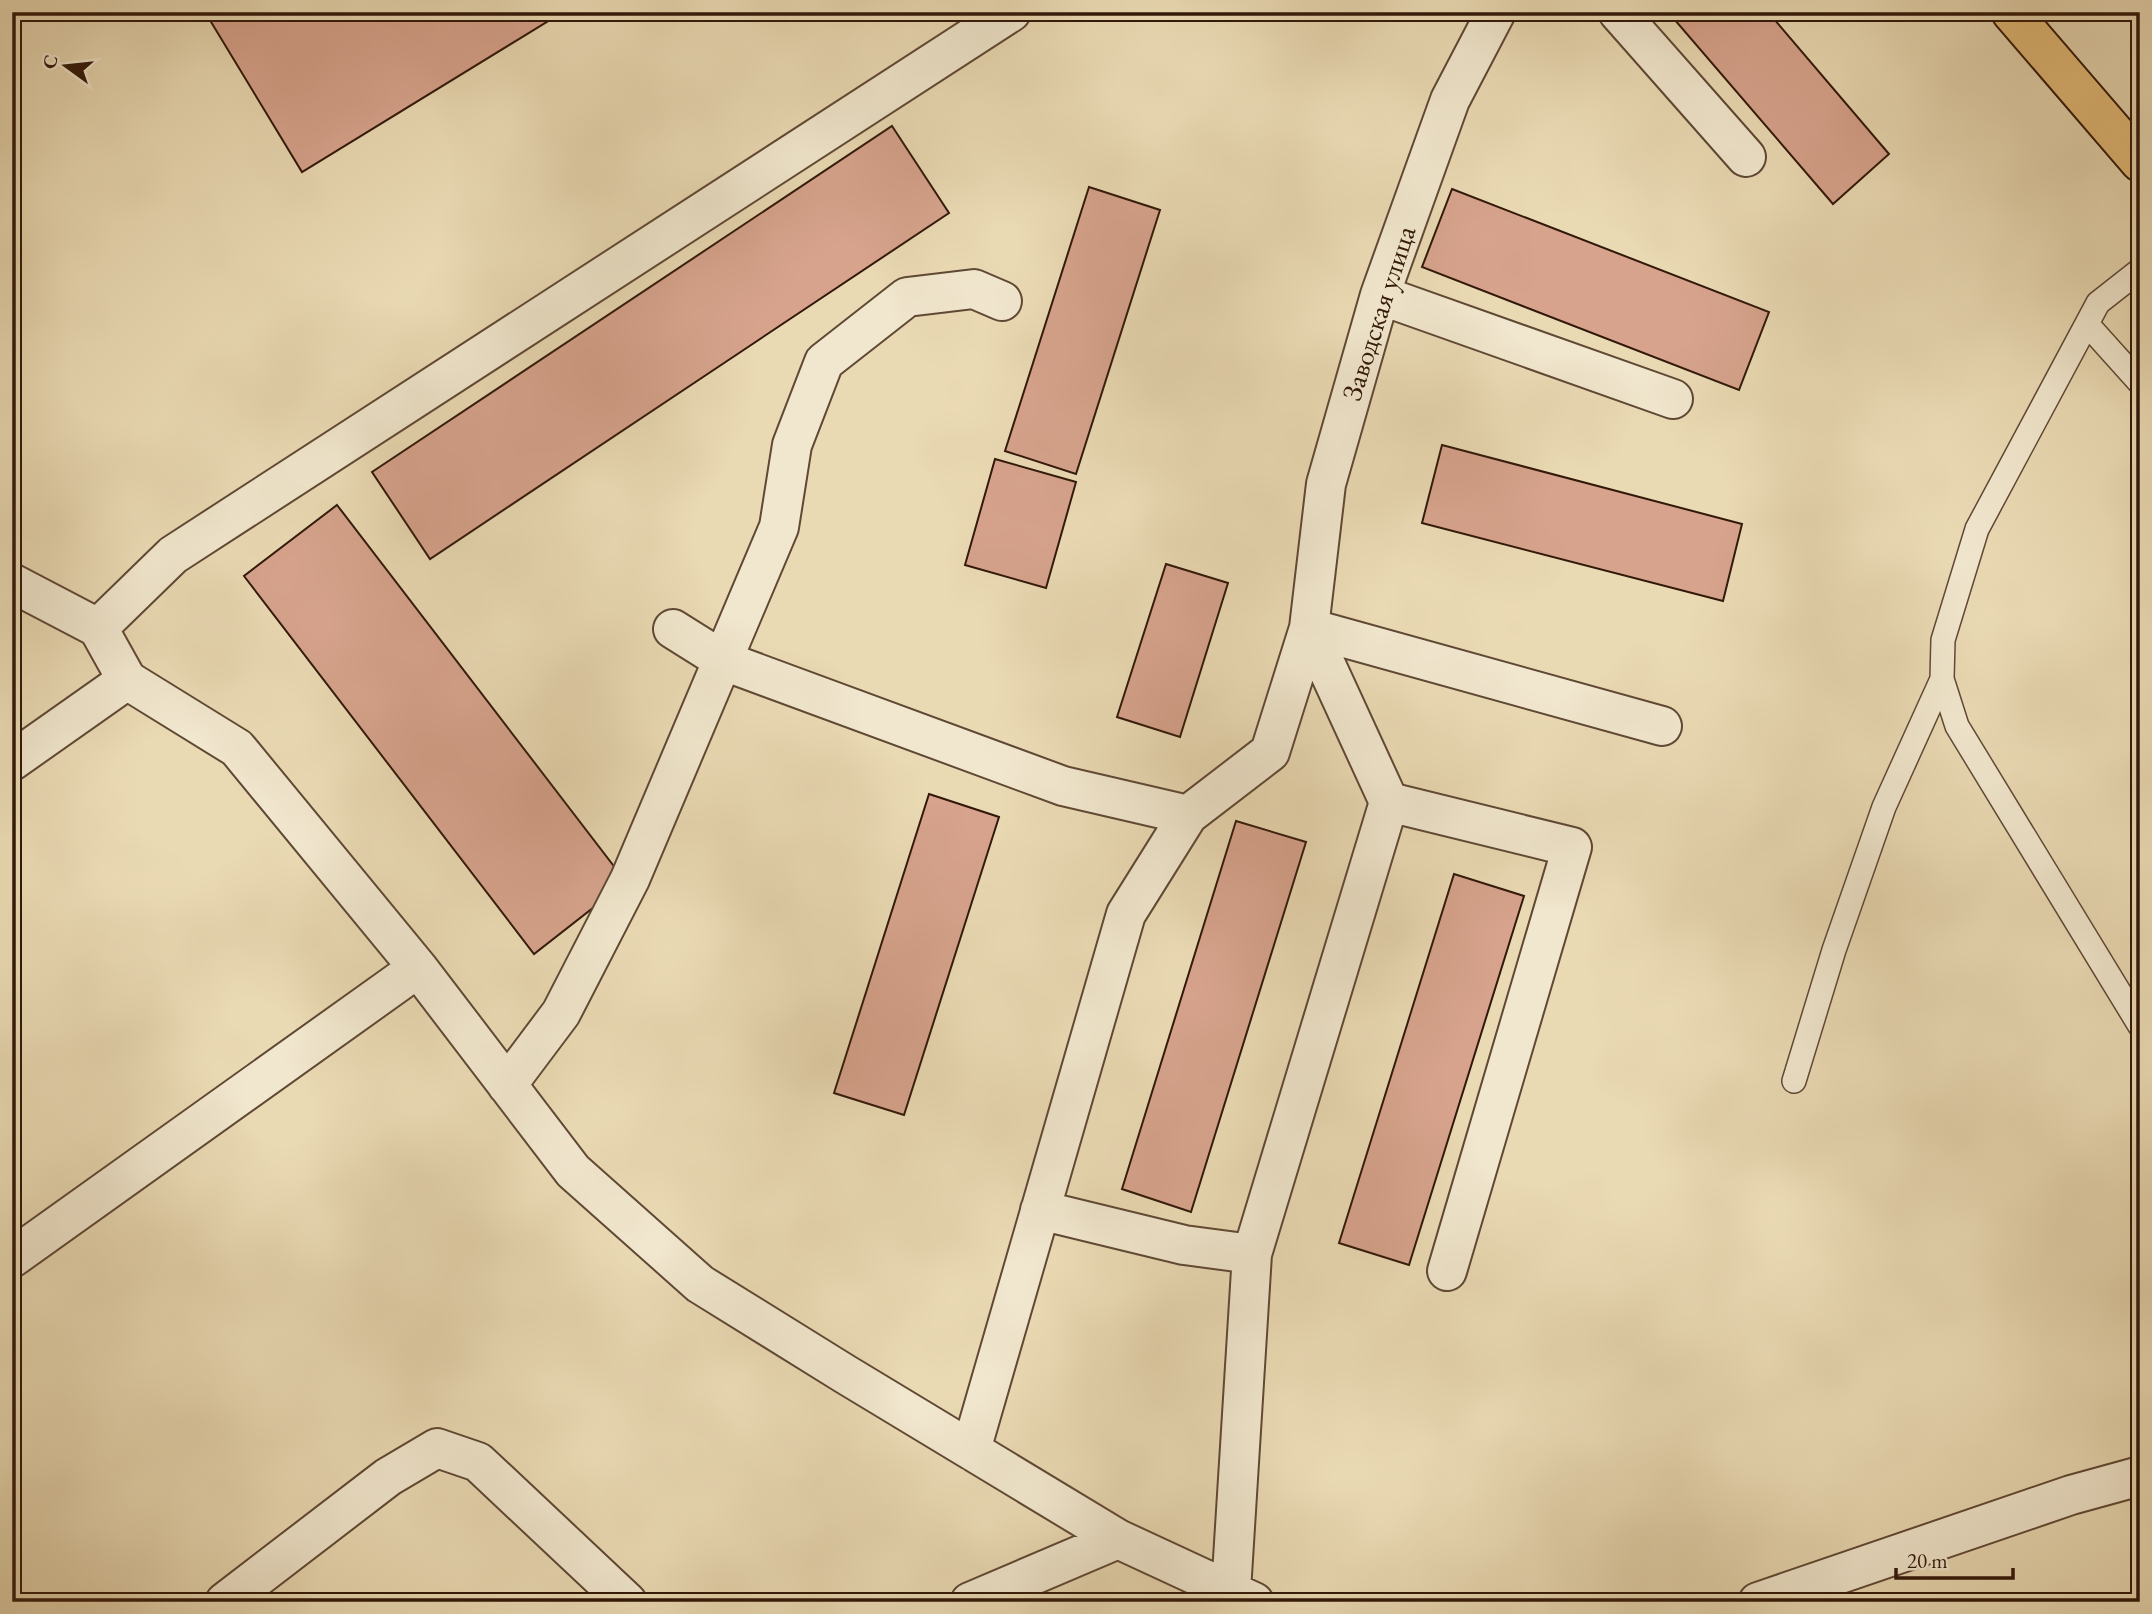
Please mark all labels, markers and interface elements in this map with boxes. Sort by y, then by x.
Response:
north arrow [32,32,102,102]
text: С [36,52,64,71]
street label: Заводская улица [1333,220,1423,405]
scale bar [1896,1537,2014,1581]
text: 20 m [1907,1547,1948,1574]

